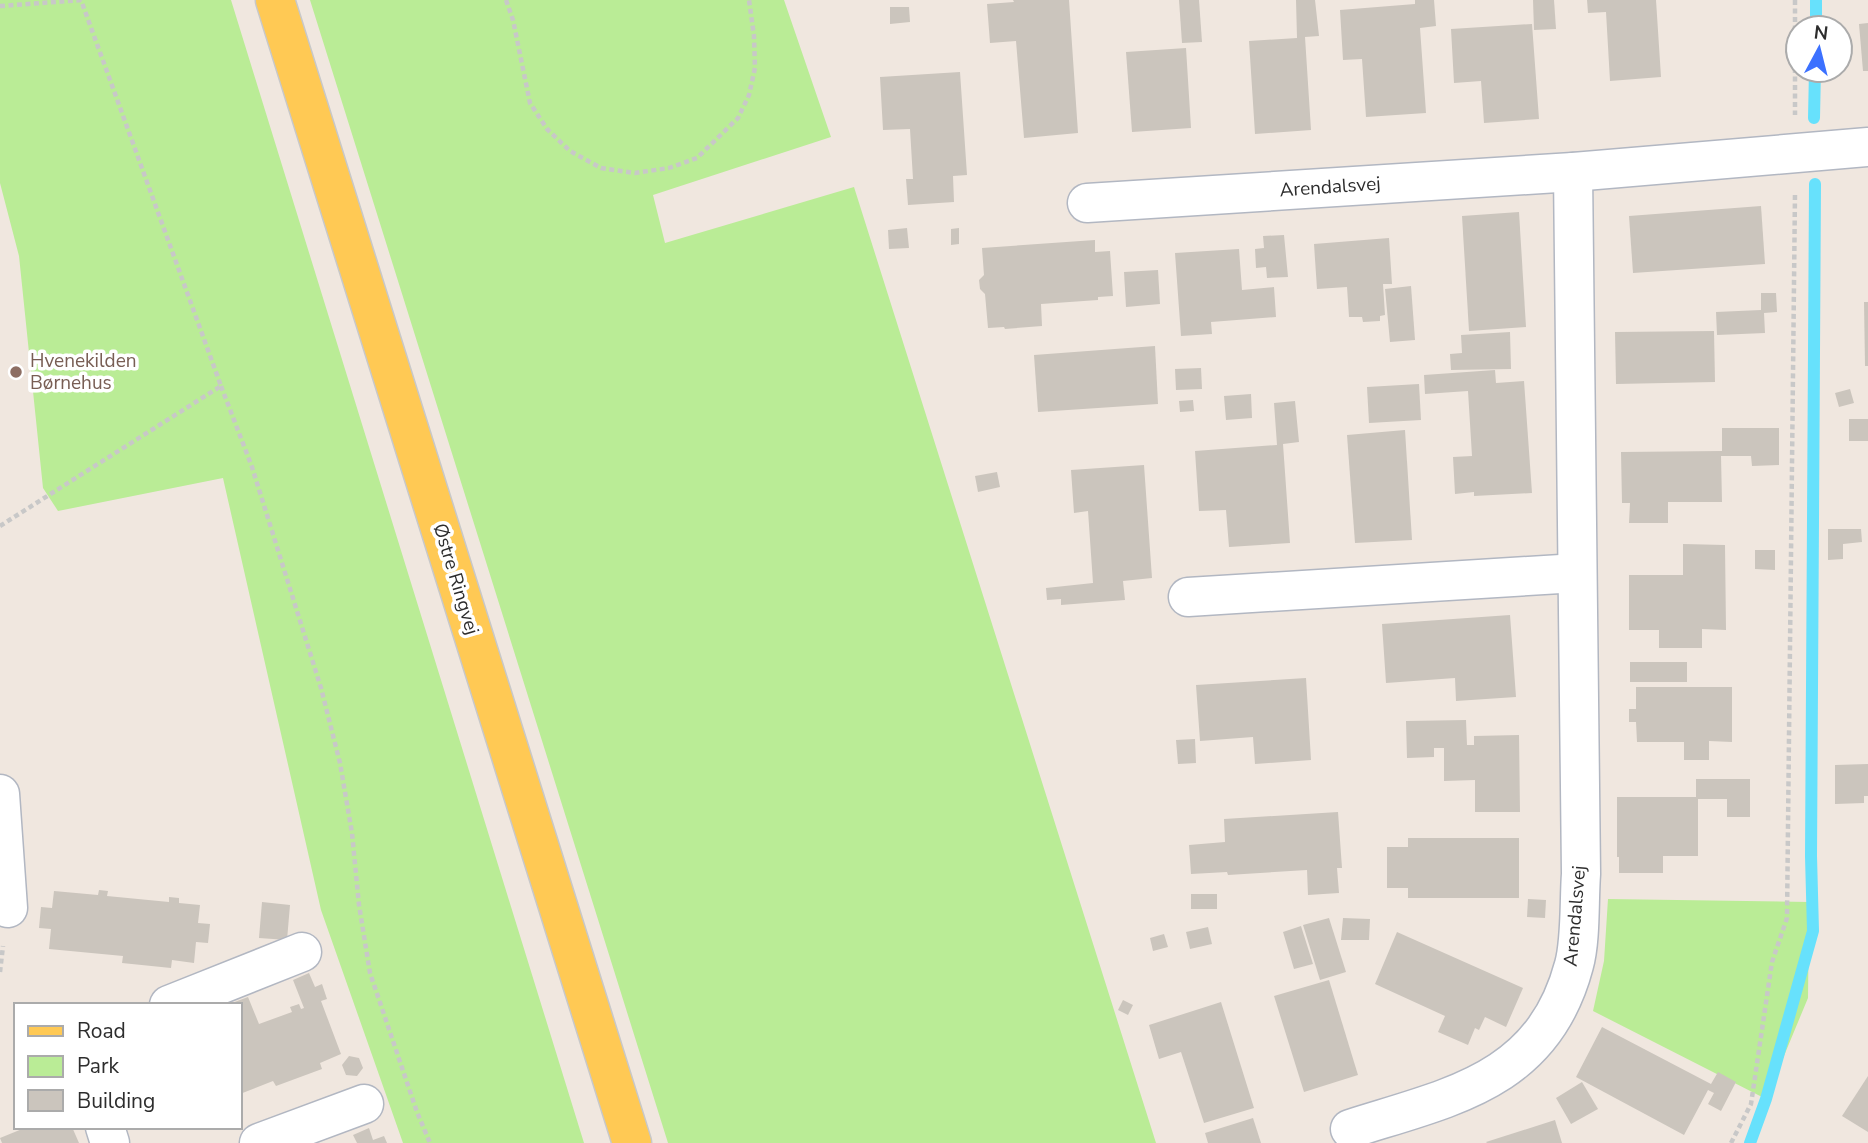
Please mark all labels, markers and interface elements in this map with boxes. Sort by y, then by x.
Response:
north arrow [1784,14,1854,84]
text: N [1812,19,1830,47]
street label: Arendalsvej [1279,170,1381,204]
place label: Hvenekilden Børnehus [30,348,137,396]
marker: Hvenekilden Børnehus [8,364,24,380]
street label: Østre Ringvej [427,520,485,638]
street label: Arendalsvej [1558,864,1592,968]
legend [14,1003,242,1129]
text: Road [77,1017,126,1045]
text: Park [77,1052,119,1080]
text: Building [77,1087,155,1115]

